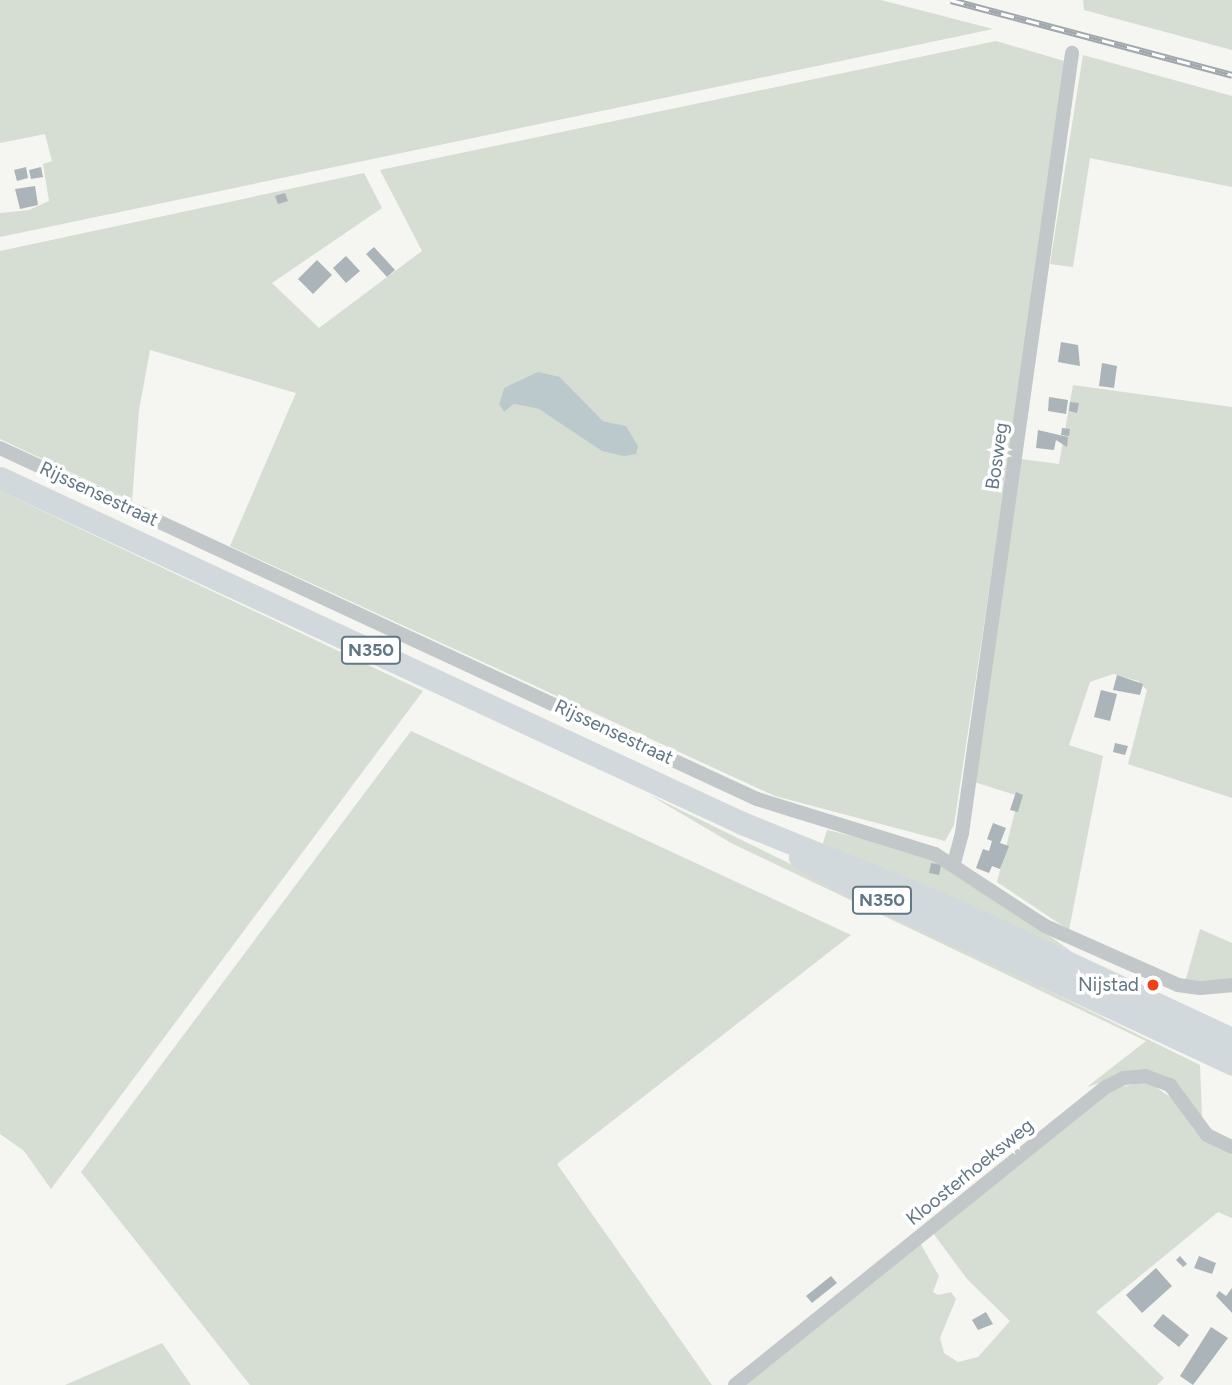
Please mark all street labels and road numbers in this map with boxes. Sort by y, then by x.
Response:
street label: Bosweg [981,421,1013,491]
street label: Rijssensestraat [36,457,162,531]
road number: N350 [340,636,402,664]
street label: Rijssensestraat [551,695,677,769]
road number: N350 [850,886,914,915]
street label: Kloosterhoeksweg [902,1114,1038,1230]

